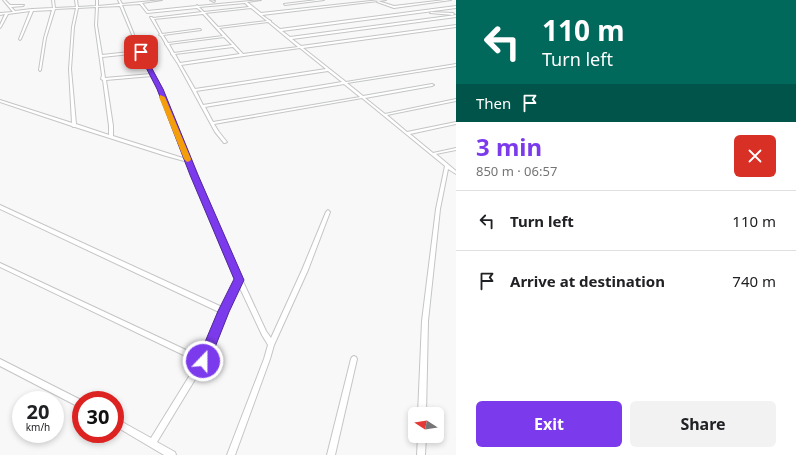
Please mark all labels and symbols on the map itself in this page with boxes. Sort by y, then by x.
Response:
pin [124,35,158,69]
position arrow [182,340,224,382]
speed limit sign: 30 [72,391,124,443]
north arrow [408,407,444,443]

